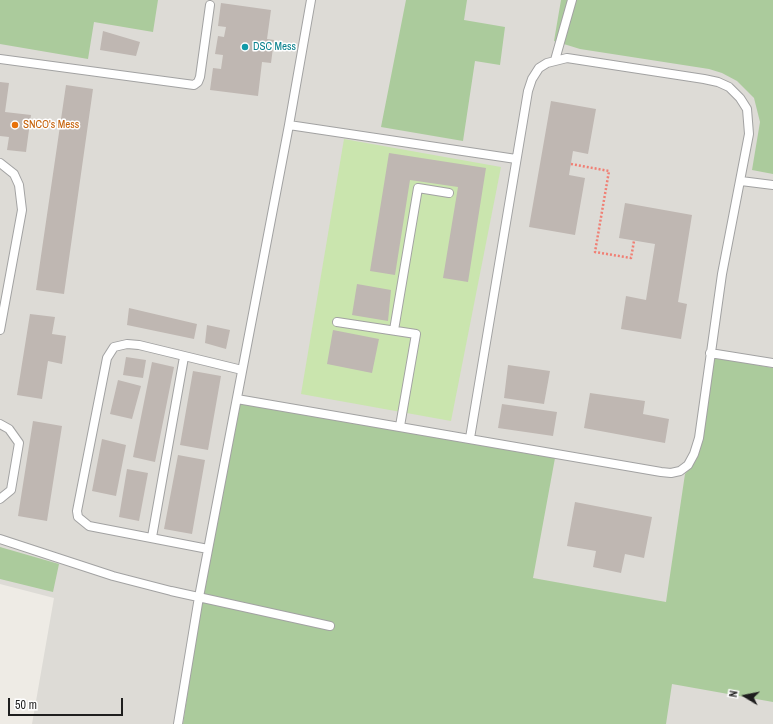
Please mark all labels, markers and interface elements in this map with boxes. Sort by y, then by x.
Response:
place label: DSC Mess [253,40,296,54]
marker: DSC Mess [240,42,250,52]
place label: SNCO's Mess [23,118,79,132]
marker: SNCO's Mess [10,120,20,130]
north arrow [725,676,765,716]
scale bar [10,690,125,716]
text: N [726,690,741,698]
text: 50 m [15,697,37,713]

